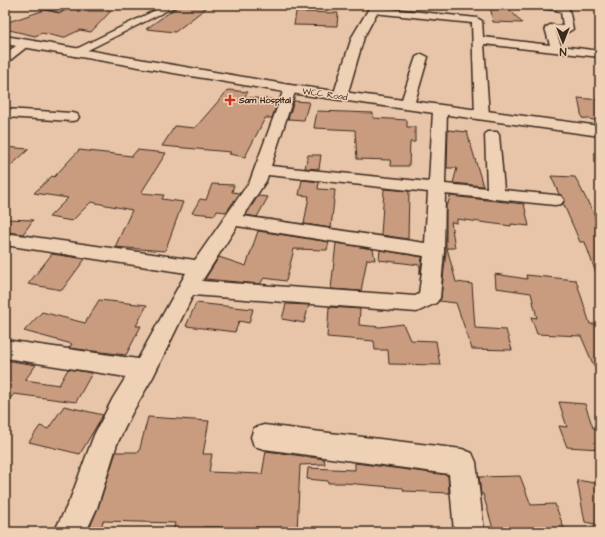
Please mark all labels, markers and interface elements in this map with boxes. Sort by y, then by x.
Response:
north arrow [543,22,583,62]
text: N [559,44,566,59]
street label: WCC Road [302,85,349,104]
marker: Sam Hospital [224,94,236,106]
place label: Sam Hospital [238,94,292,107]

